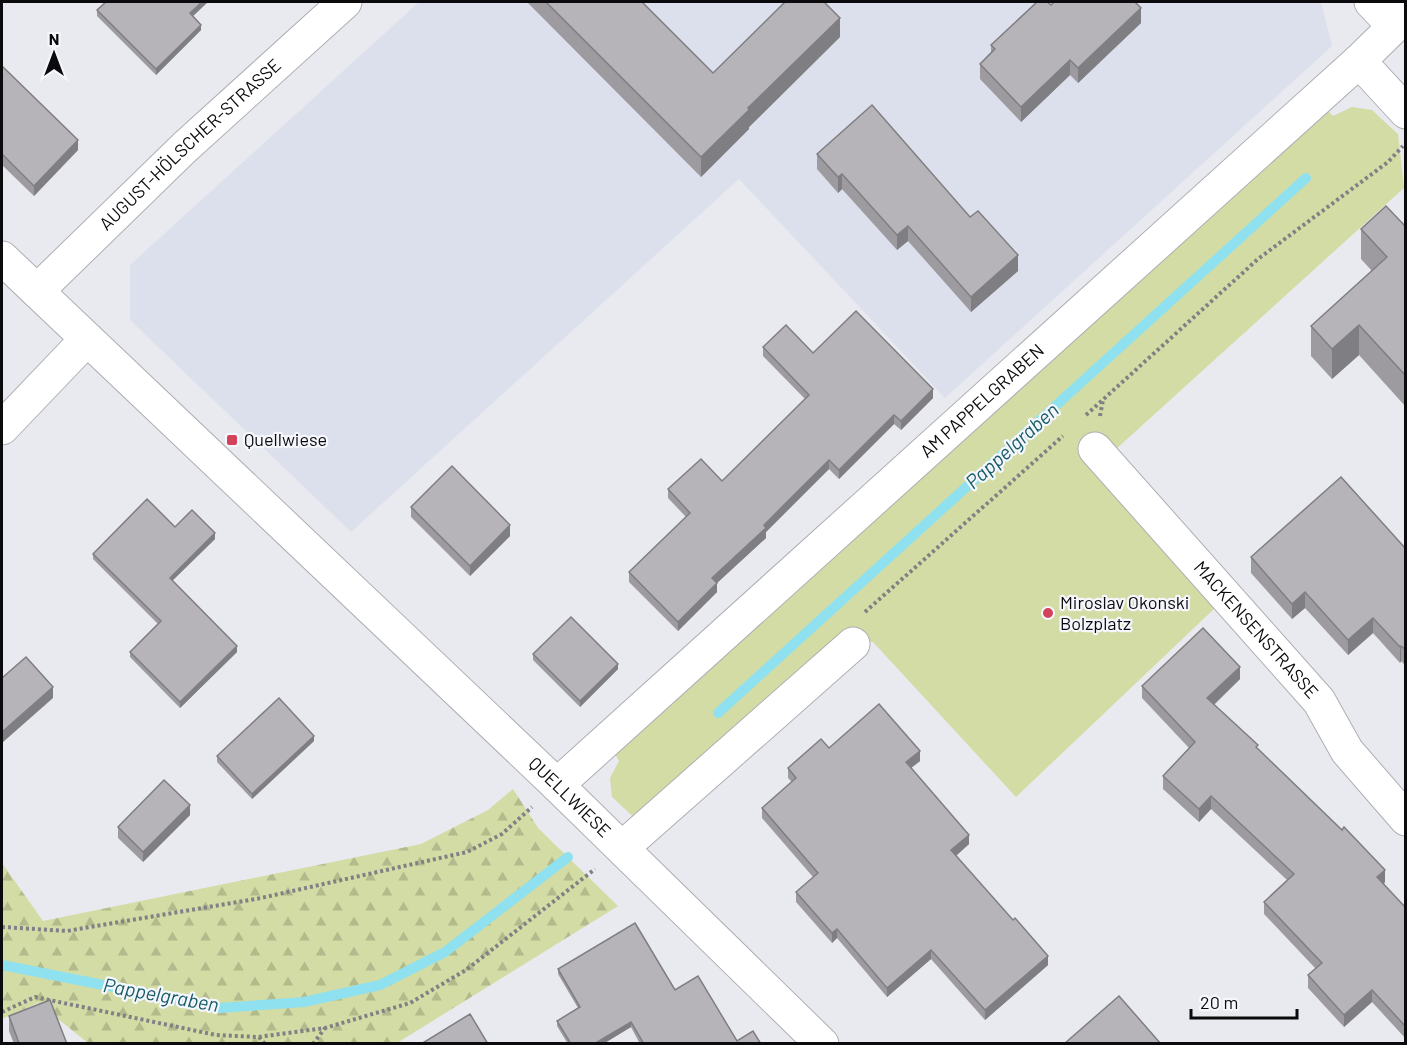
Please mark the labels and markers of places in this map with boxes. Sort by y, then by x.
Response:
place label: Quellwiese [244,428,327,450]
marker: Quellwiese [225,433,239,447]
place label: Miroslav Okonski Bolzplatz [1060,591,1189,634]
marker: Miroslav Okonski Bolzplatz [1041,606,1055,620]

